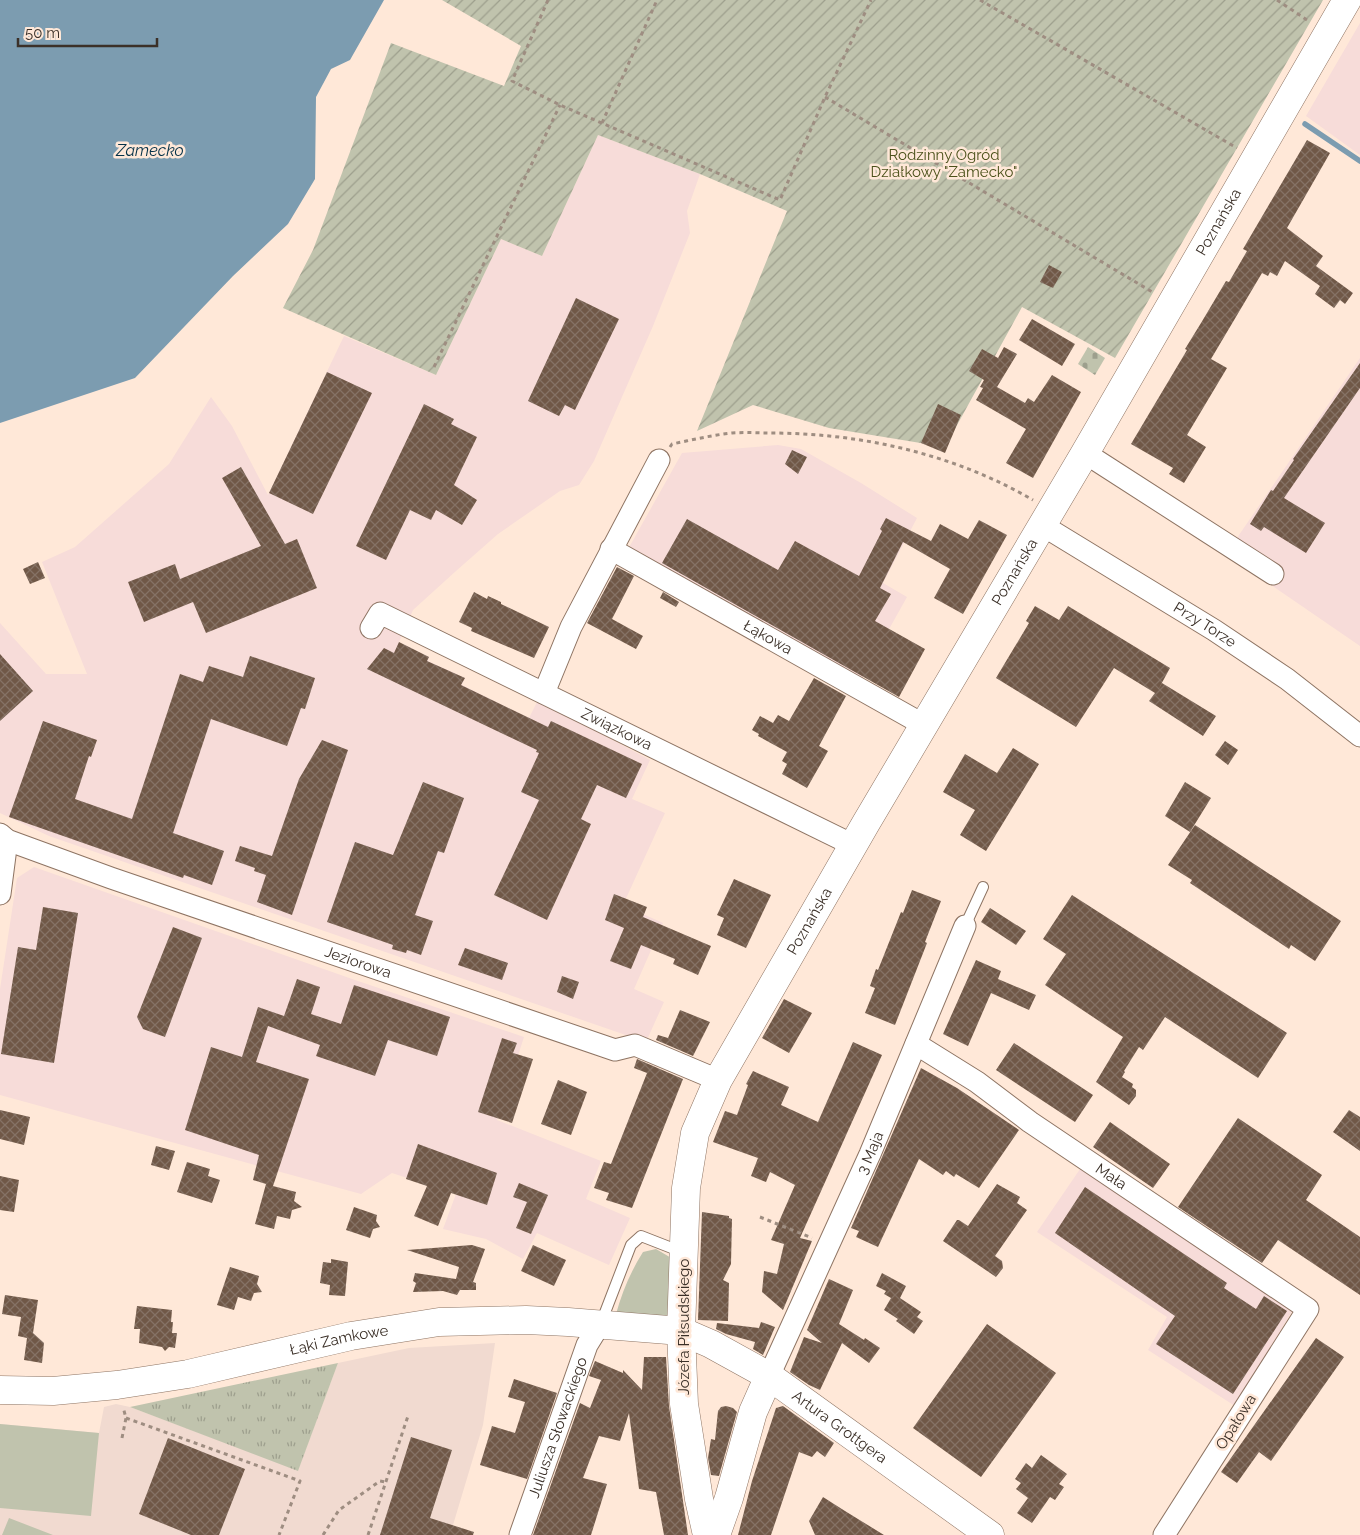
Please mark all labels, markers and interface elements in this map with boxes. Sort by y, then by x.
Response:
scale bar [18,15,156,47]
text: 50 m [25,24,60,42]
water label: Zamecko [115,141,184,160]
park label: Rodzinny Ogród Działkowy "Zamecko" [871,146,1017,181]
street label: Poznańska [1192,185,1245,259]
street label: Poznańska [988,535,1041,609]
street label: Przy Torze [1170,598,1240,651]
street label: Łąkowa [740,616,796,658]
street label: Związkowa [578,704,655,754]
street label: Poznańska [783,884,836,958]
street label: Jeziorowa [322,943,394,982]
street label: 3 Maja [853,1129,887,1177]
street label: Mała [1092,1160,1130,1193]
street label: Józefa Piłsudskiego [675,1259,693,1395]
street label: Łąki Zamkowe [288,1321,390,1359]
street label: Juliusza Słowackiego [525,1355,591,1500]
street label: Artura Grottgera [789,1387,891,1467]
street label: Opałowa [1212,1391,1260,1453]

